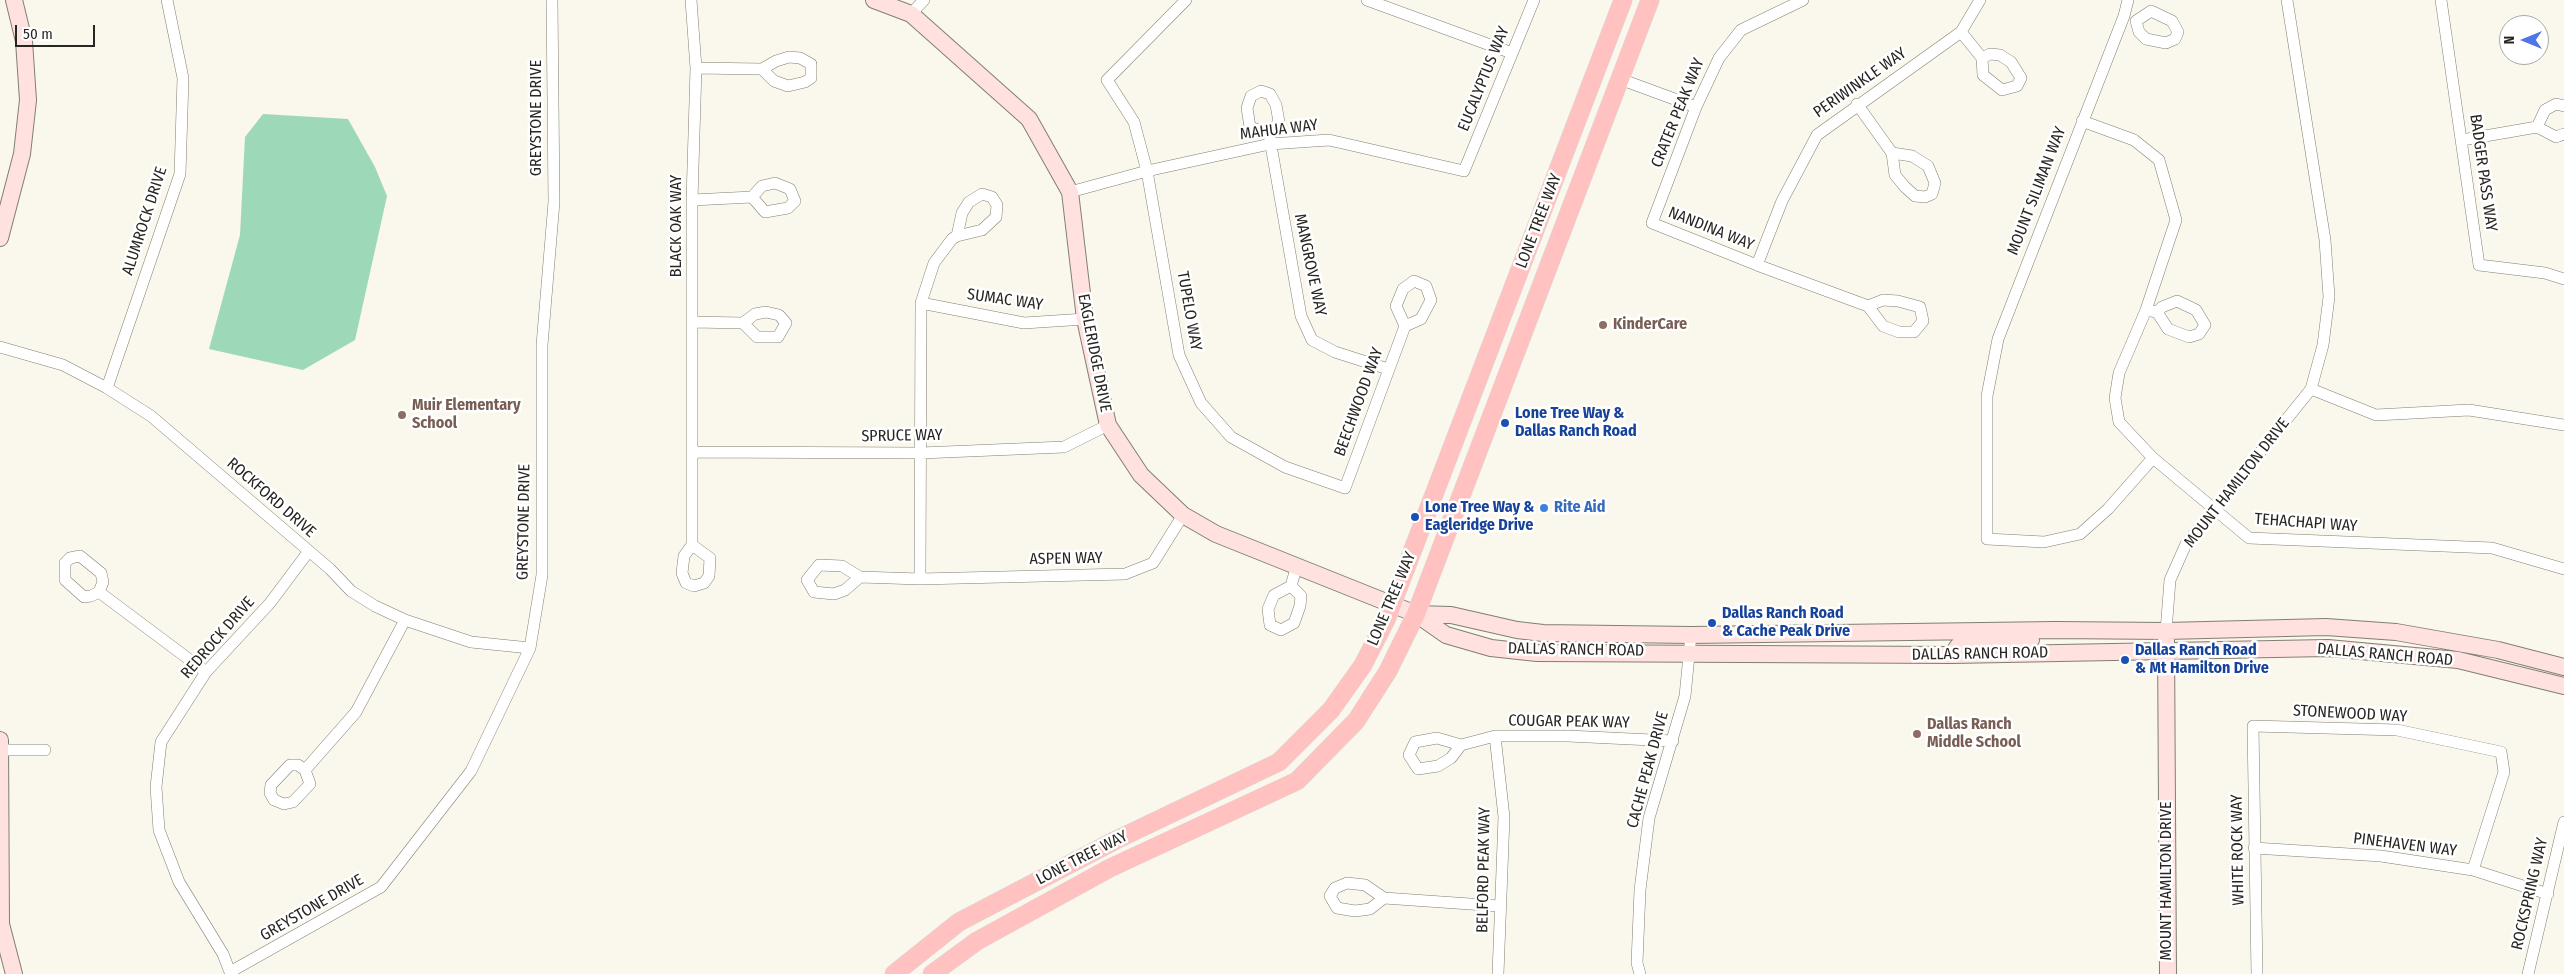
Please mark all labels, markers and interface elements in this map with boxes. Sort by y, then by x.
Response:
scale bar [18,15,98,47]
north arrow [2499,15,2549,65]
street label: EUCALYPTUS WAY [1454,24,1514,134]
text: 50 m [23,25,53,43]
text: N [2501,36,2518,44]
street label: PERIWINKLE WAY [1810,44,1910,122]
street label: CRATER PEAK WAY [1647,56,1709,170]
street label: GREYSTONE DRIVE [527,60,547,176]
street label: BADGER PASS WAY [2465,113,2501,233]
street label: MAHUA WAY [1239,116,1319,144]
street label: MOUNT SILIMAN WAY [2004,124,2070,258]
street label: ALUMROCK DRIVE [118,164,172,278]
street label: LONE TREE WAY [1512,171,1566,271]
street label: BLACK OAK WAY [667,175,687,277]
street label: NANDINA WAY [1665,203,1757,255]
street label: MANGROVE WAY [1290,212,1330,318]
street label: TUPELO WAY [1173,270,1205,352]
street label: SUMAC WAY [966,285,1044,315]
street label: EAGLERIDGE DRIVE [1073,292,1115,414]
place label: KinderCare [1613,315,1687,335]
marker: KinderCare [1597,319,1609,331]
street label: BEECHWOOD WAY [1330,345,1388,459]
place label: Muir Elementary School [412,396,521,434]
place label: Lone Tree Way & Dallas Ranch Road [1515,404,1637,442]
marker: Muir Elementary School [396,409,408,421]
street label: MOUNT HAMILTON DRIVE [2180,414,2294,552]
marker: Lone Tree Way & Dallas Ranch Road [1499,417,1511,429]
street label: SPRUCE WAY [861,426,943,446]
street label: ROCKFORD DRIVE [223,454,319,542]
street label: GREYSTONE DRIVE [513,464,535,580]
place label: Lone Tree Way & Eagleridge Drive [1425,498,1534,536]
place label: Rite Aid [1554,498,1605,518]
marker: Rite Aid [1538,502,1550,514]
street label: TEHACHAPI WAY [2254,510,2358,536]
marker: Lone Tree Way & Eagleridge Drive [1409,511,1421,523]
street label: ASPEN WAY [1029,549,1103,569]
street label: LONE TREE WAY [1364,549,1420,649]
street label: REDROCK DRIVE [177,593,259,683]
place label: Dallas Ranch Road & Cache Peak Drive [1722,604,1850,642]
marker: Dallas Ranch Road & Cache Peak Drive [1706,617,1718,629]
street label: DALLAS RANCH ROAD [1508,639,1644,661]
street label: DALLAS RANCH ROAD [2316,639,2454,671]
place label: Dallas Ranch Road & Mt Hamilton Drive [2135,641,2269,679]
street label: DALLAS RANCH ROAD [1912,643,2048,665]
marker: Dallas Ranch Road & Mt Hamilton Drive [2119,654,2131,666]
street label: STONEWOOD WAY [2292,701,2408,727]
street label: CACHE PEAK DRIVE [1623,710,1673,830]
street label: COUGAR PEAK WAY [1508,711,1630,733]
place label: Dallas Ranch Middle School [1927,715,2021,753]
marker: Dallas Ranch Middle School [1911,728,1923,740]
street label: WHITE ROCK WAY [2227,794,2249,906]
street label: MOUNT HAMILTON DRIVE [2157,801,2177,961]
street label: BELFORD PEAK WAY [1473,807,1495,933]
street label: LONE TREE WAY [1033,827,1131,889]
street label: PINEHAVEN WAY [2352,829,2458,861]
street label: ROCKSPRING WAY [2508,836,2552,952]
street label: GREYSTONE DRIVE [257,871,367,945]

